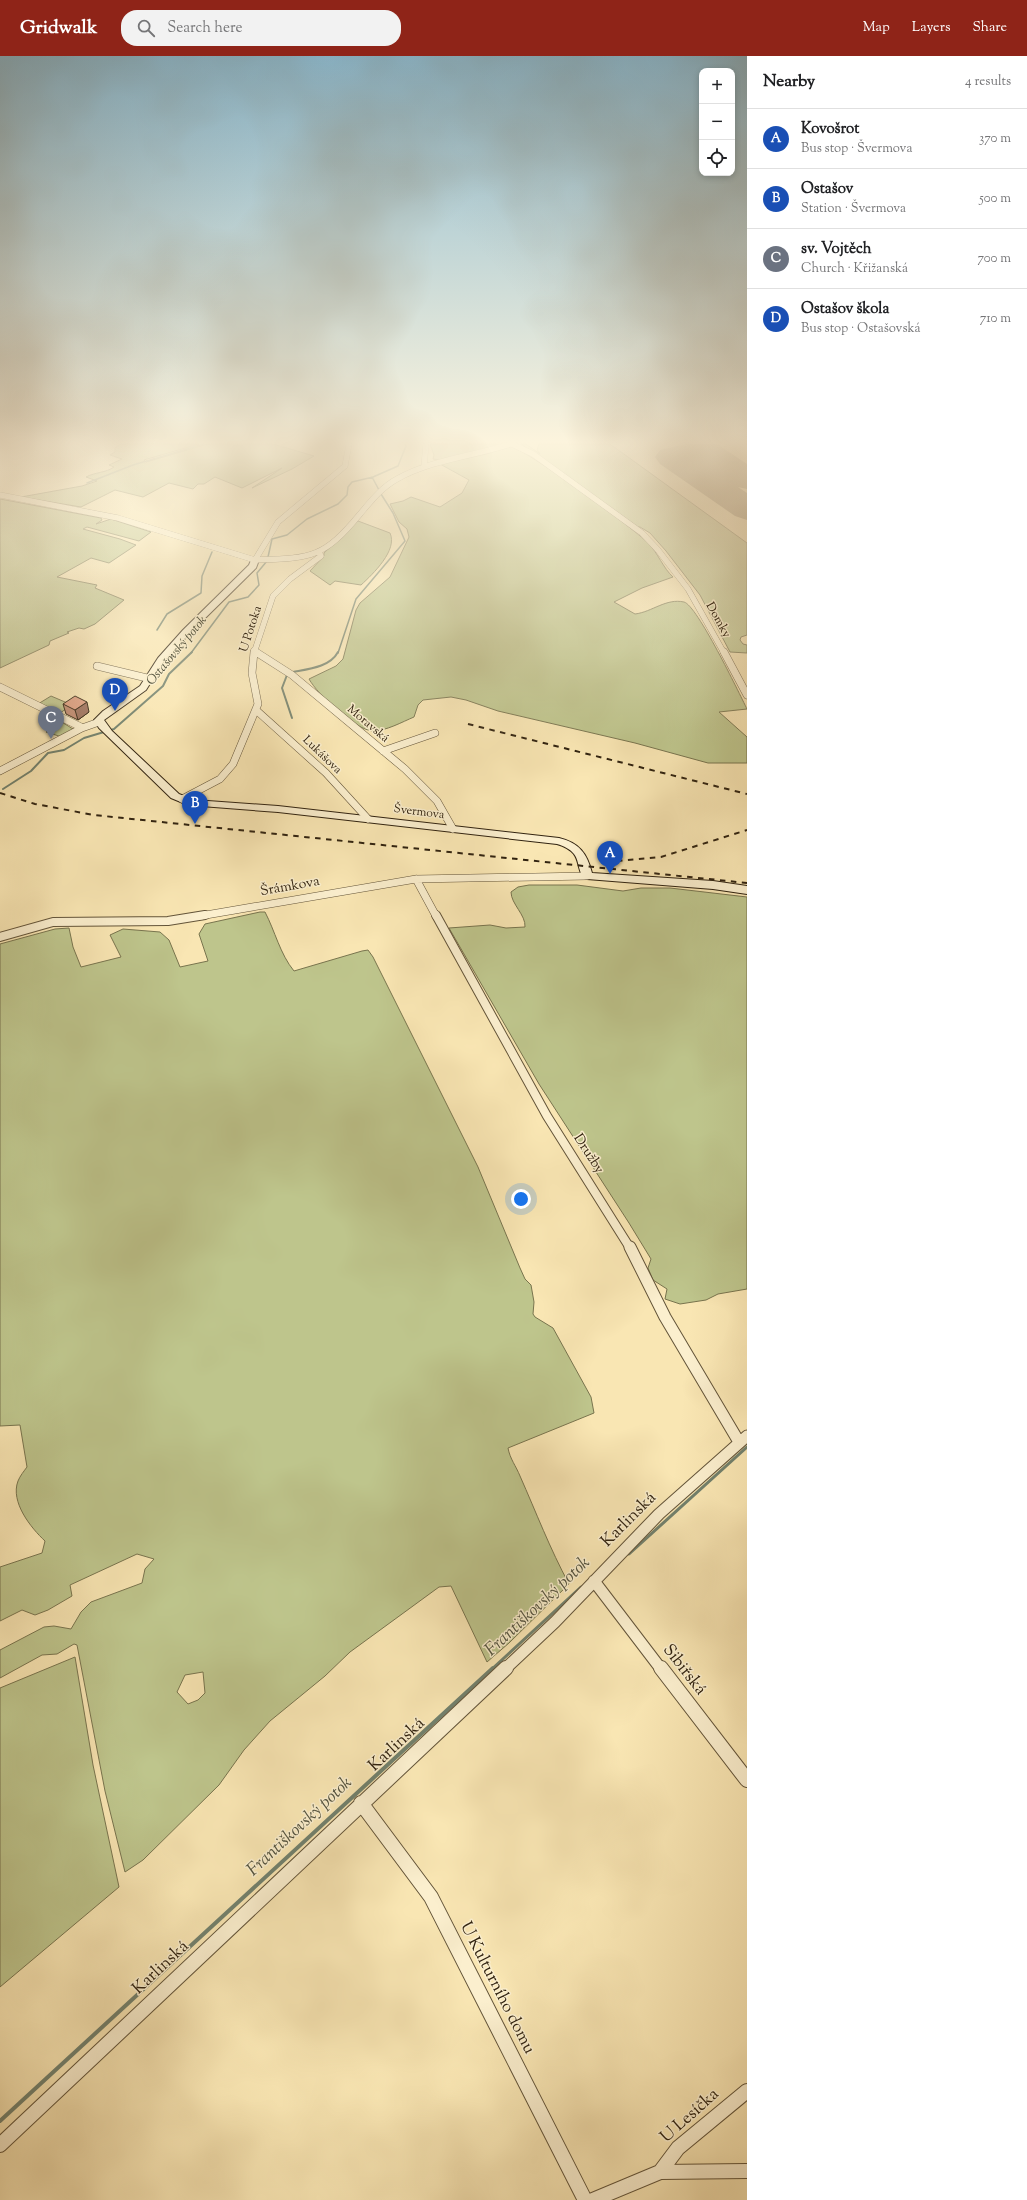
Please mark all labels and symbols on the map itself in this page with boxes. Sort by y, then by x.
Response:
street label: Domky [701,599,735,641]
street label: U Potoka [235,603,267,655]
water label: Ostašovský potok [143,612,212,690]
pin: D [102,678,128,711]
street label: Moravská [343,701,393,747]
pin: C [38,706,64,739]
street label: Lukášova [298,732,346,779]
pin: B [182,791,208,824]
street label: Švermova [393,800,446,824]
pin: A [597,841,623,874]
street label: Šrámkova [259,872,322,902]
street label: Družby [568,1130,608,1178]
your location [511,1189,531,1209]
street label: Karlinská [596,1487,662,1553]
water label: Františkovský potok [479,1551,597,1663]
street label: Sibiřská [656,1639,712,1701]
street label: Karlinská [363,1712,431,1778]
water label: Františkovský potok [241,1771,359,1883]
street label: U Kulturního domu [453,1918,541,2058]
street label: Karlinská [127,1935,195,2001]
street label: U Lesíčka [655,2083,725,2149]

